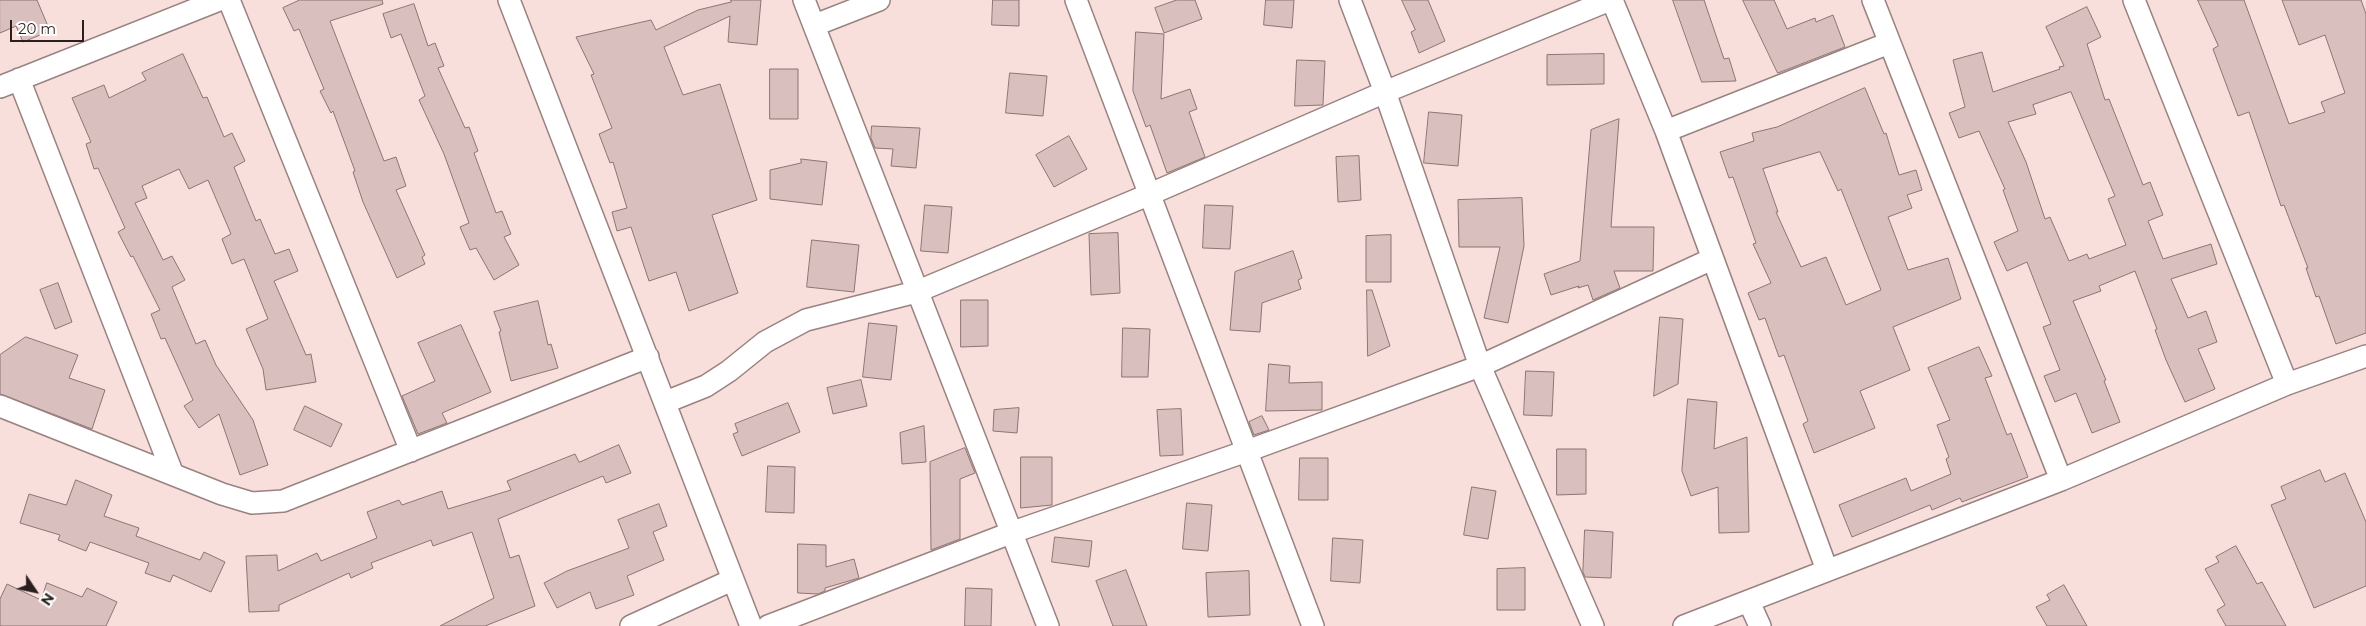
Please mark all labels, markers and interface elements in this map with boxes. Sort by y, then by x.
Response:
scale bar [12,10,86,42]
text: 20 m [18,19,56,38]
north arrow [10,566,60,616]
text: N [37,590,58,609]

